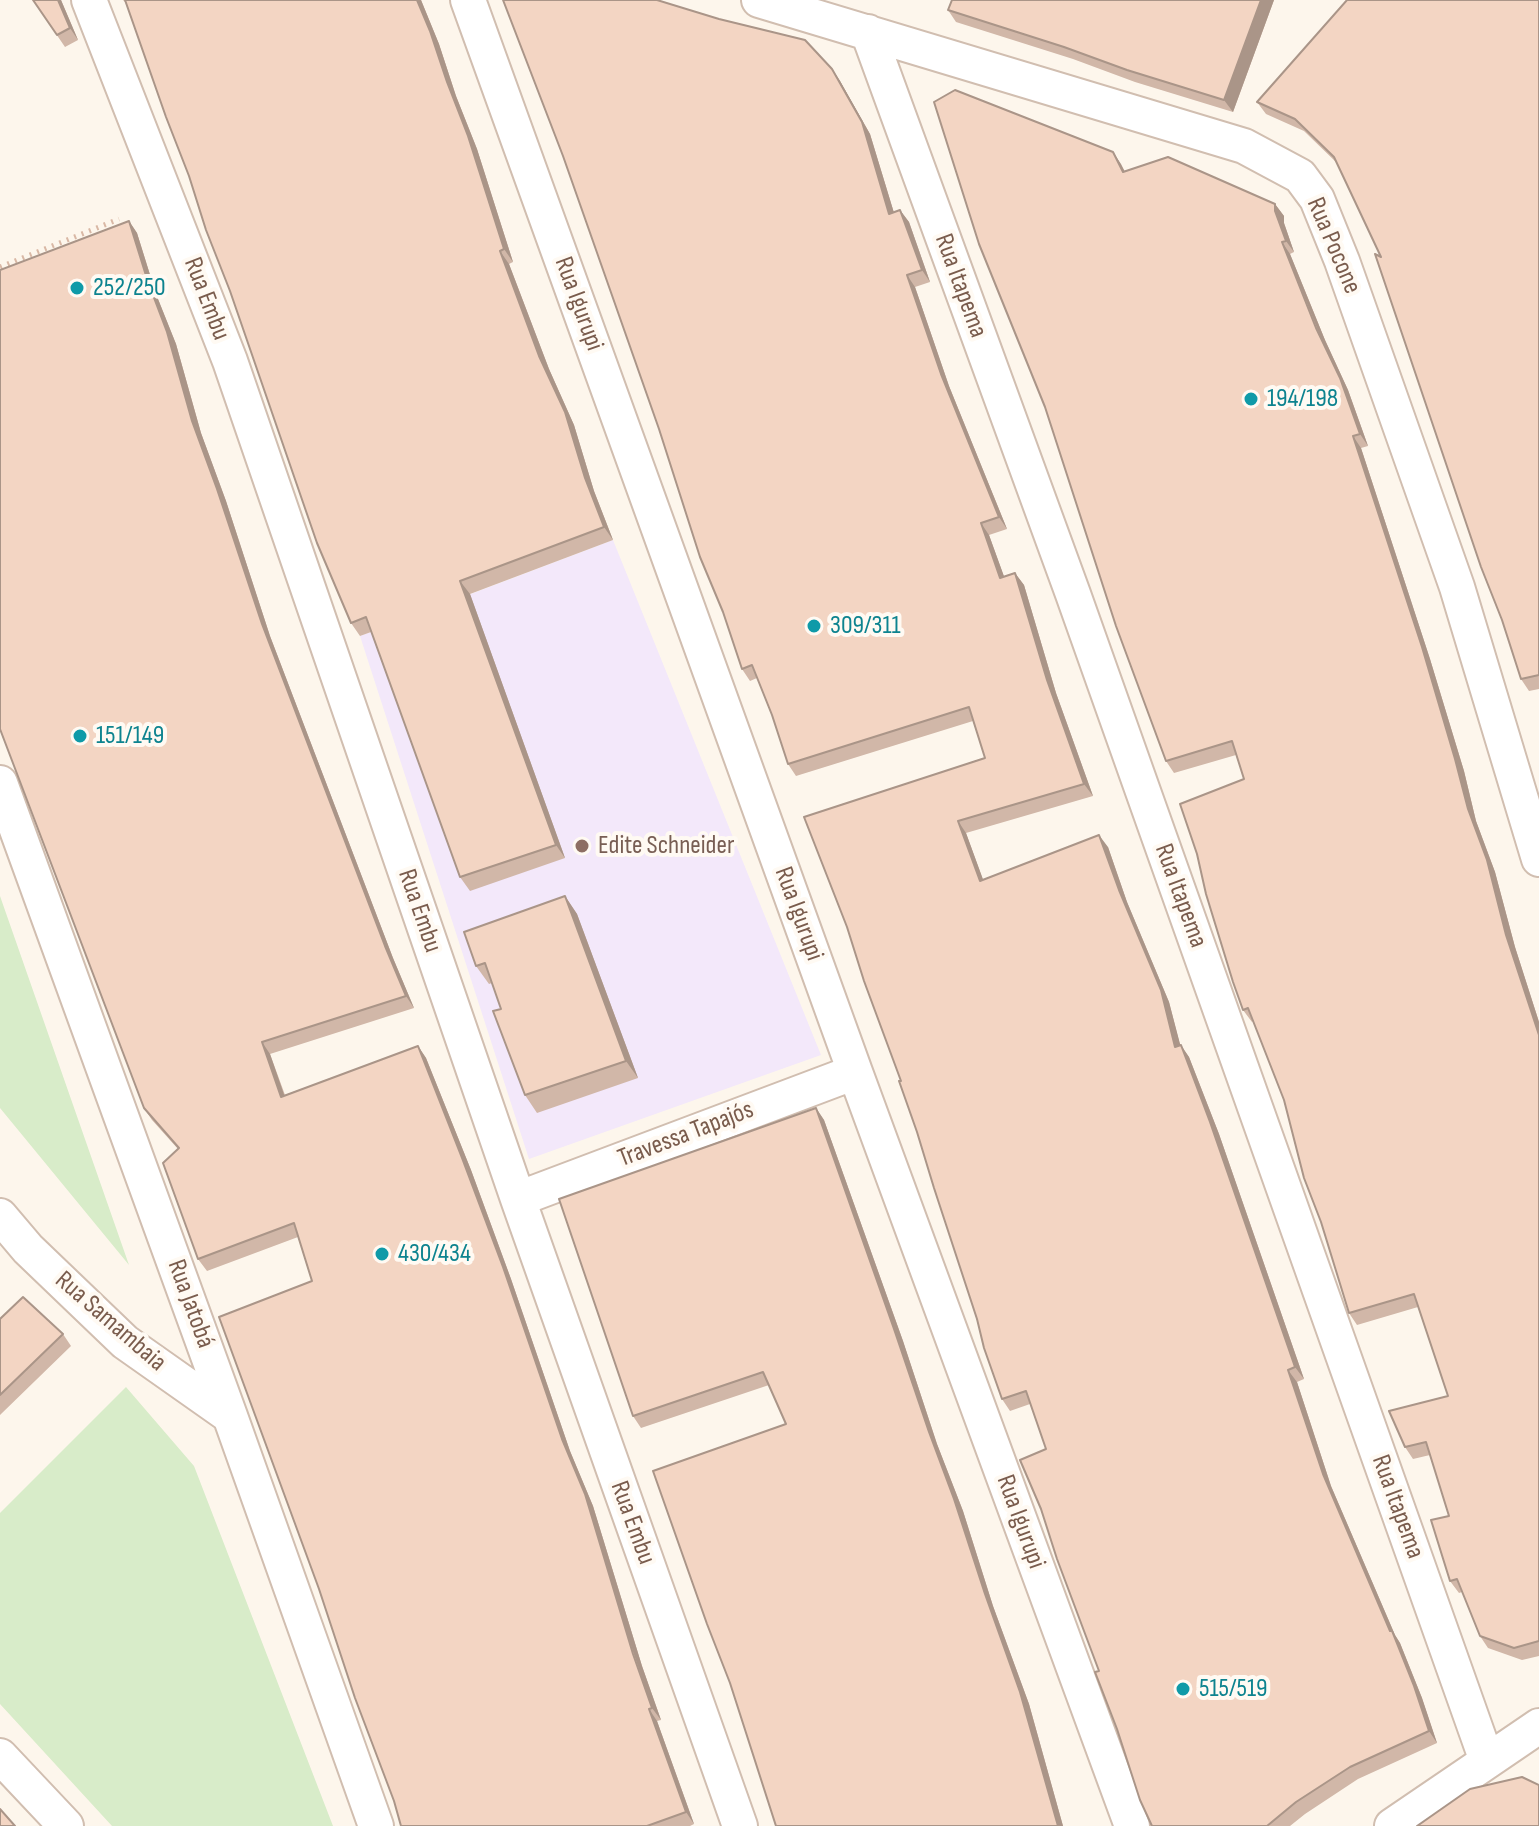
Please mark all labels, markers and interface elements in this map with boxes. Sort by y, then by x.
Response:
street label: Rua Pocone [1299,193,1367,299]
street label: Rua Itapema [927,230,993,342]
street label: Rua Embu [176,253,236,345]
street label: Rua Igurupi [547,253,609,355]
place label: 252/250 [93,272,166,304]
marker: 252/250 [68,279,86,297]
place label: 194/198 [1267,383,1338,415]
marker: 194/198 [1242,390,1260,408]
place label: 309/311 [830,610,901,642]
marker: 309/311 [805,617,823,635]
place label: 151/149 [96,720,164,752]
marker: 151/149 [71,727,89,745]
place label: Edite Schneider [598,830,734,862]
marker: Edite Schneider [573,837,591,855]
street label: Rua Itapema [1147,840,1213,952]
street label: Rua Igurupi [767,863,829,965]
street label: Rua Embu [390,865,448,957]
street label: Travessa Tapajós [614,1095,758,1175]
place label: 430/434 [398,1238,471,1270]
marker: 430/434 [373,1245,391,1263]
street label: Rua Jatobá [160,1256,220,1352]
street label: Rua Samambaia [48,1265,172,1379]
street label: Rua Itapema [1364,1451,1430,1563]
street label: Rua Igurupi [989,1471,1051,1573]
street label: Rua Embu [603,1477,661,1569]
place label: 515/519 [1199,1673,1268,1705]
marker: 515/519 [1174,1680,1192,1698]

